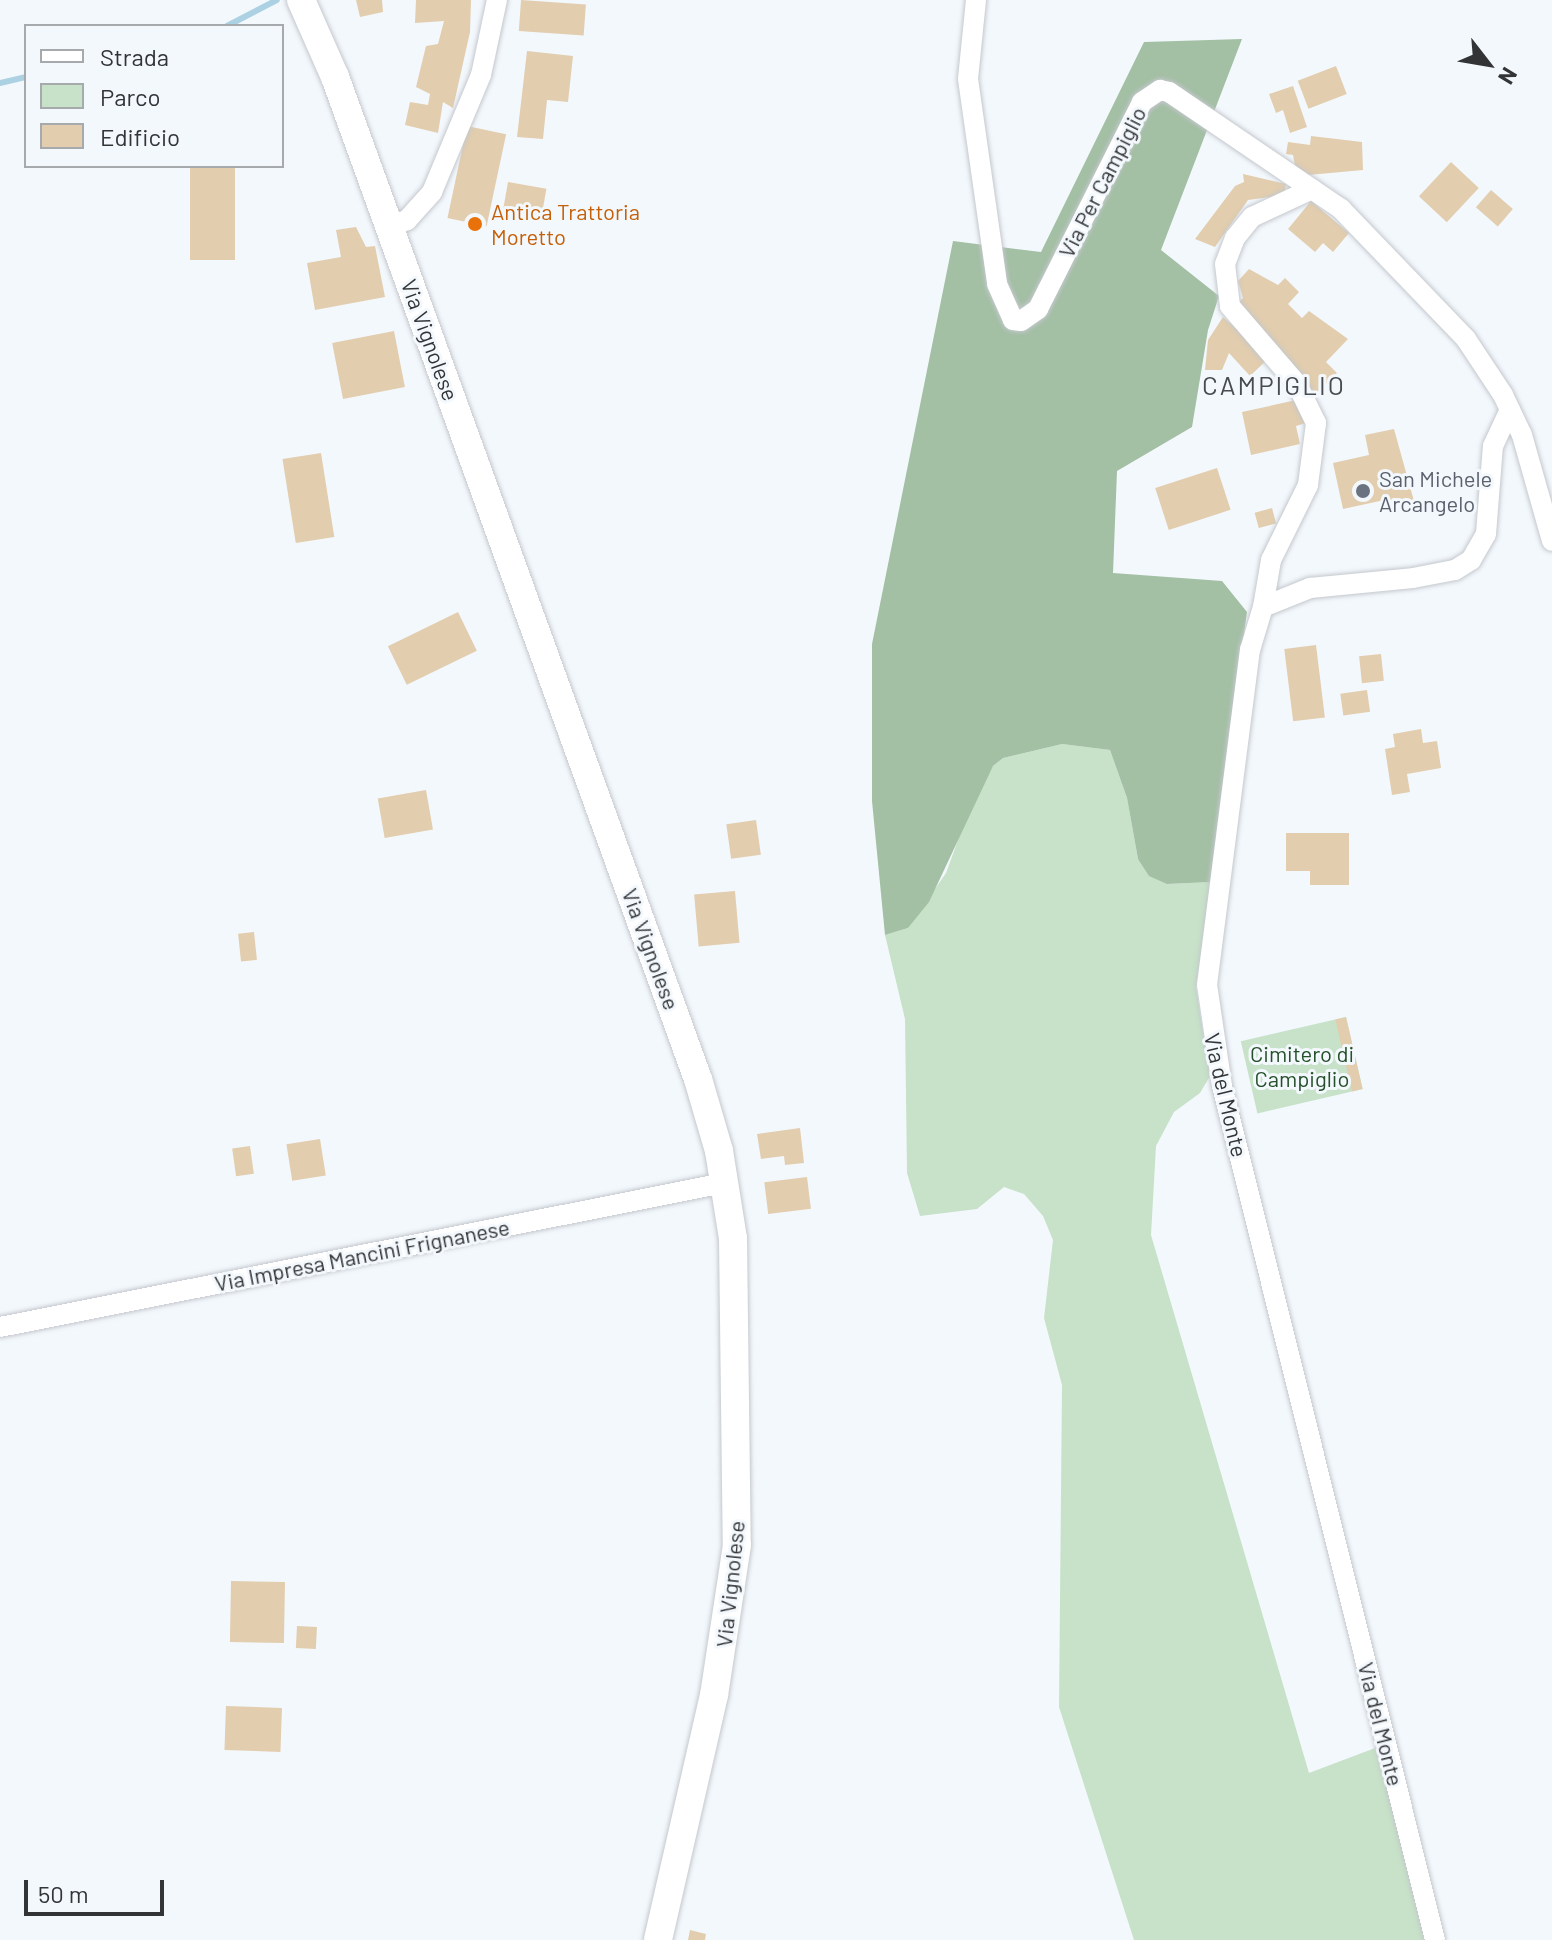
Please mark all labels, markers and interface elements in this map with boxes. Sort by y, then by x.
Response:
legend [24,24,284,168]
north arrow [1448,24,1528,104]
text: Strada [100,42,169,71]
text: N [1494,63,1523,89]
text: Parco [100,82,161,111]
street label: Via Per Campiglio [1053,102,1151,262]
text: Edificio [100,122,180,151]
place label: Antica Trattoria Moretto [491,198,640,250]
marker: Antica Trattoria Moretto [466,215,484,233]
street label: Via Vignolese [396,276,464,404]
district label: CAMPIGLIO [1202,369,1346,401]
place label: San Michele Arcangelo [1379,465,1492,516]
marker: San Michele Arcangelo [1354,482,1372,500]
street label: Via Vignolese [617,885,685,1013]
street label: Via del Monte [1199,1030,1253,1160]
park label: Cimitero di Campiglio [1250,1040,1354,1092]
street label: Via Impresa Mancini Frignanese [212,1213,512,1297]
street label: Via Vignolese [710,1519,750,1649]
street label: Via del Monte [1353,1659,1409,1789]
scale bar [28,1864,168,1914]
text: 50 m [38,1879,89,1908]

